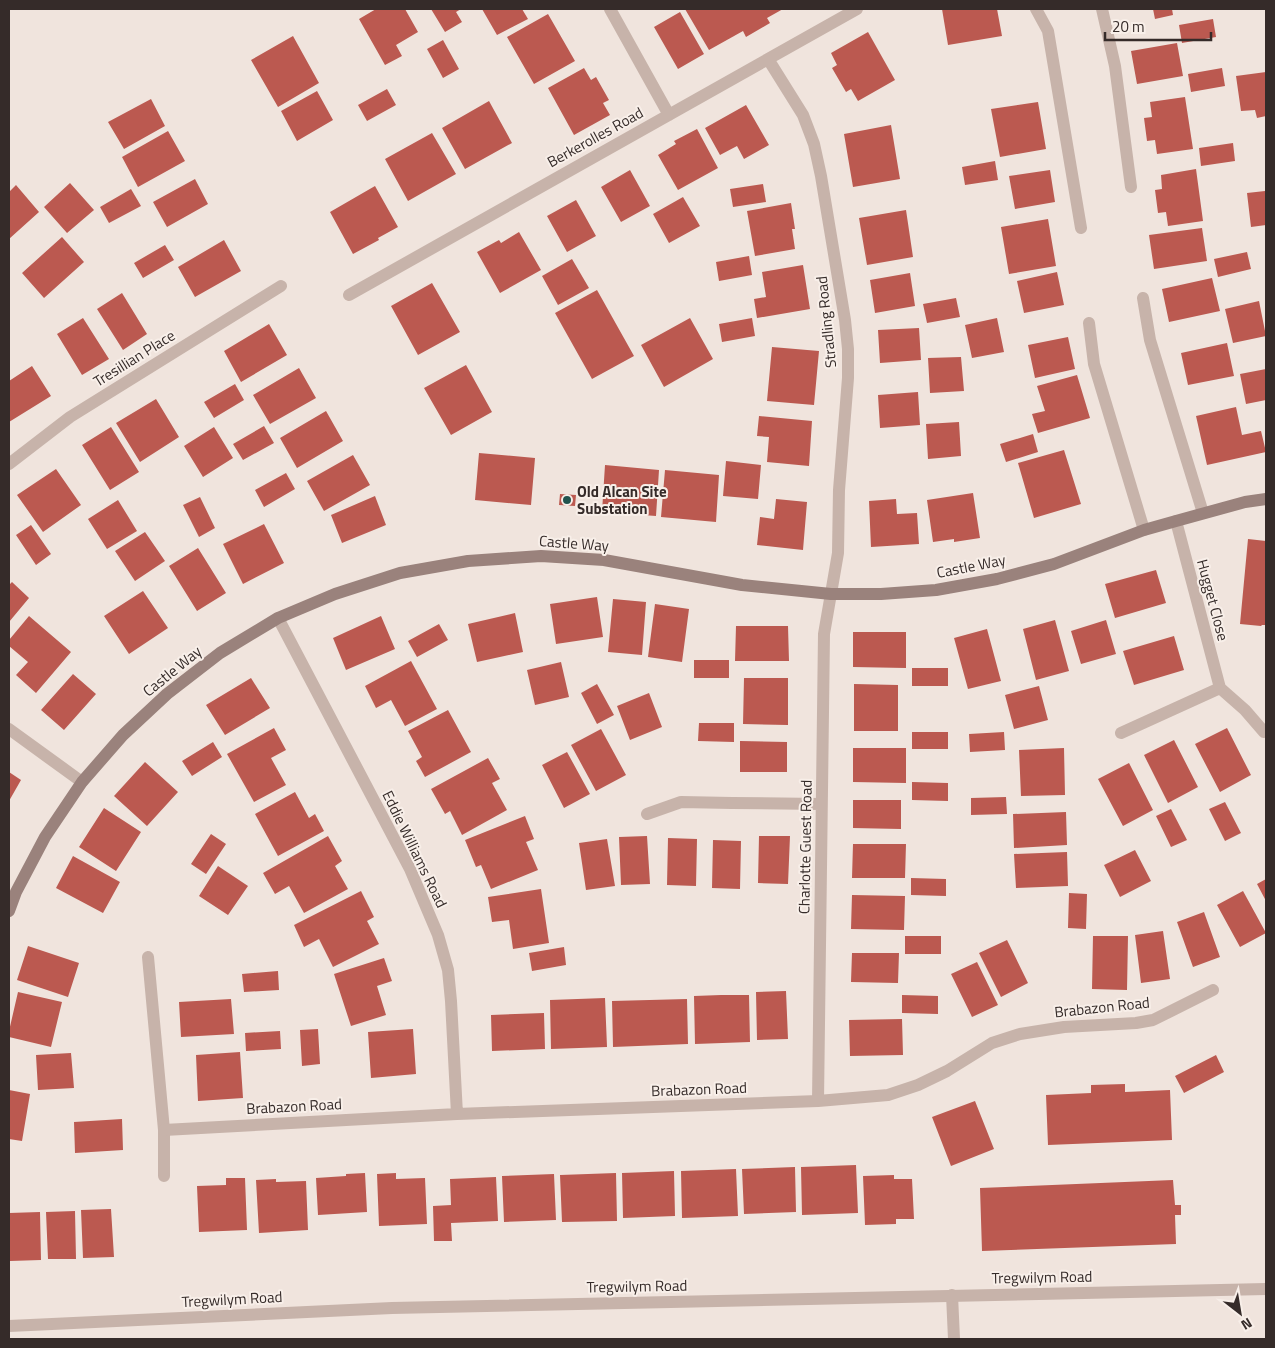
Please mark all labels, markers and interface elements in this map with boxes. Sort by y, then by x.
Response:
scale bar [1105,10,1211,42]
text: 20 m [1112,15,1145,38]
street label: Berkerolles Road [543,101,647,173]
street label: Stradling Road [810,275,842,369]
street label: Tresillian Place [89,324,179,392]
place label: Old Alcan Site Substation [577,480,667,520]
marker: Old Alcan Site Substation [561,494,573,506]
street label: Castle Way [538,529,610,557]
street label: Castle Way [934,548,1008,584]
street label: Hugget Close [1191,557,1235,643]
street label: Castle Way [138,640,206,702]
street label: Charlotte Guest Road [792,780,818,914]
street label: Eddie Williams Road [377,787,453,911]
street label: Brabazon Road [1053,991,1151,1023]
street label: Brabazon Road [651,1076,747,1102]
street label: Brabazon Road [246,1092,342,1120]
street label: Tregwilym Road [991,1265,1093,1289]
street label: Tregwilym Road [586,1274,688,1298]
street label: Tregwilym Road [181,1285,283,1313]
north arrow [1215,1288,1265,1338]
text: N [1237,1313,1257,1336]

